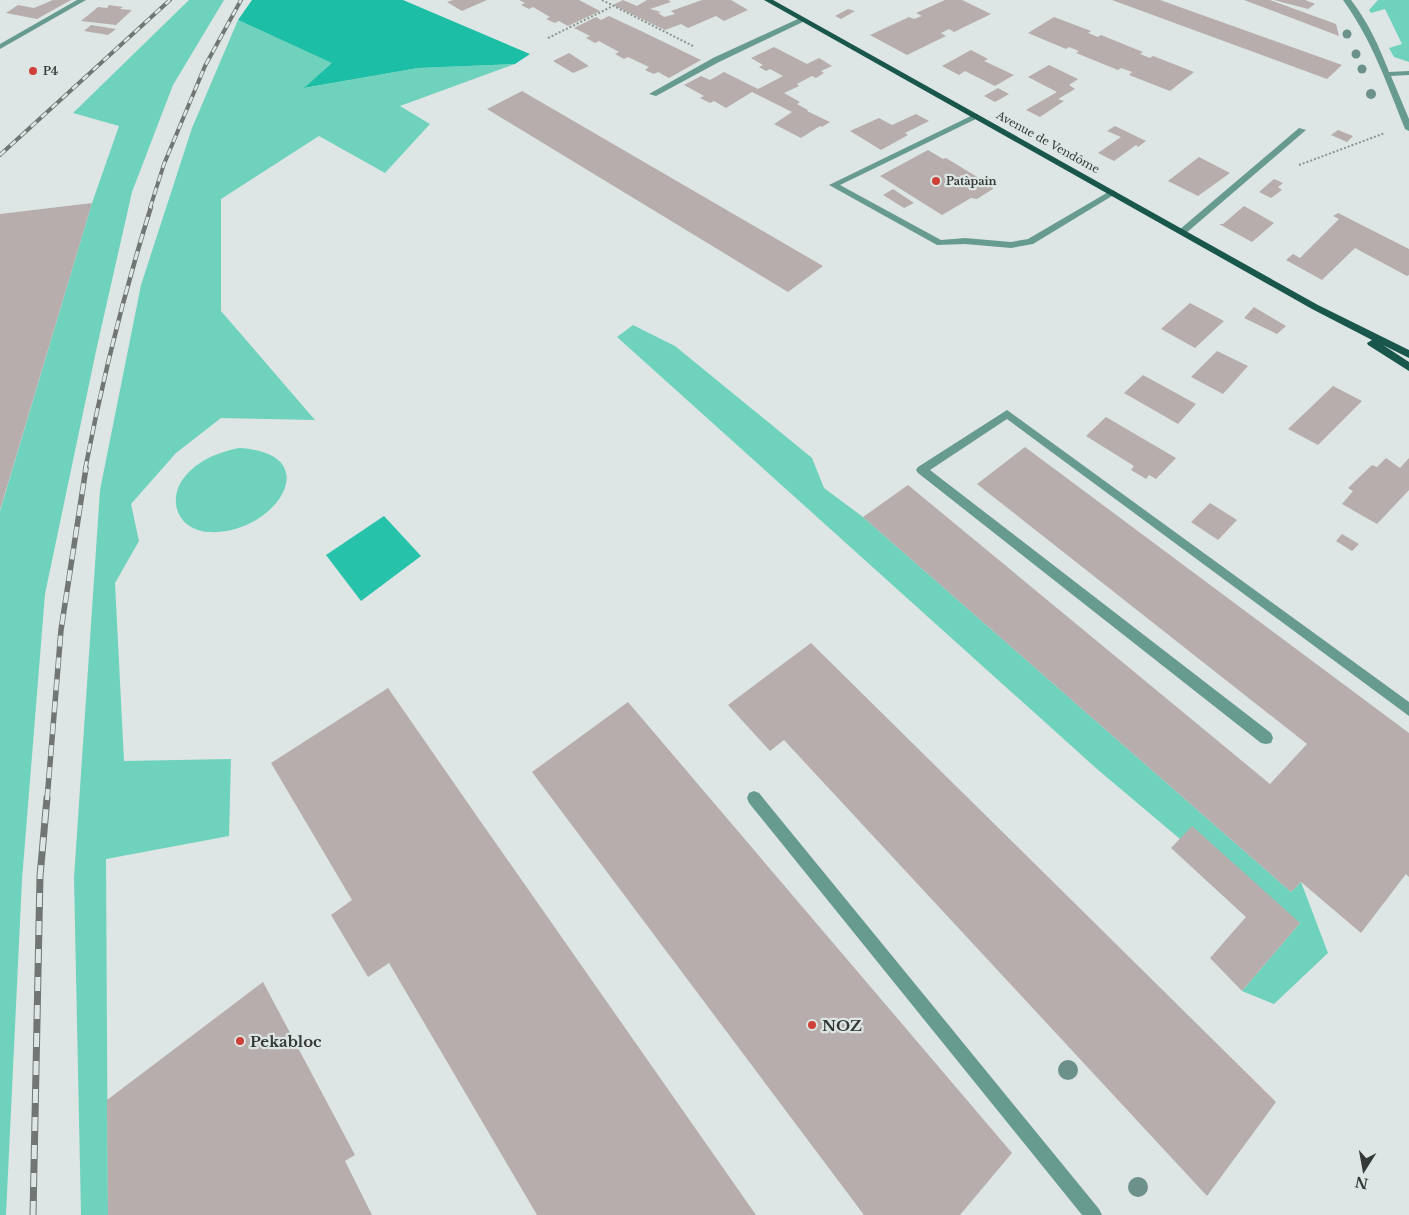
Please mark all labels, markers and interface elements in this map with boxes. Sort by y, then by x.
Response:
place label: P4 [43,64,58,78]
marker: P4 [27,65,39,77]
street label: Avenue de Vendôme [993,107,1102,176]
place label: Patàpain [946,174,997,188]
marker: Patàpain [930,175,942,187]
place label: NOZ [822,1016,862,1035]
marker: NOZ [806,1019,818,1031]
place label: Pekabloc [250,1032,322,1051]
marker: Pekabloc [234,1035,246,1047]
north arrow [1339,1145,1389,1195]
text: N [1353,1173,1370,1193]

